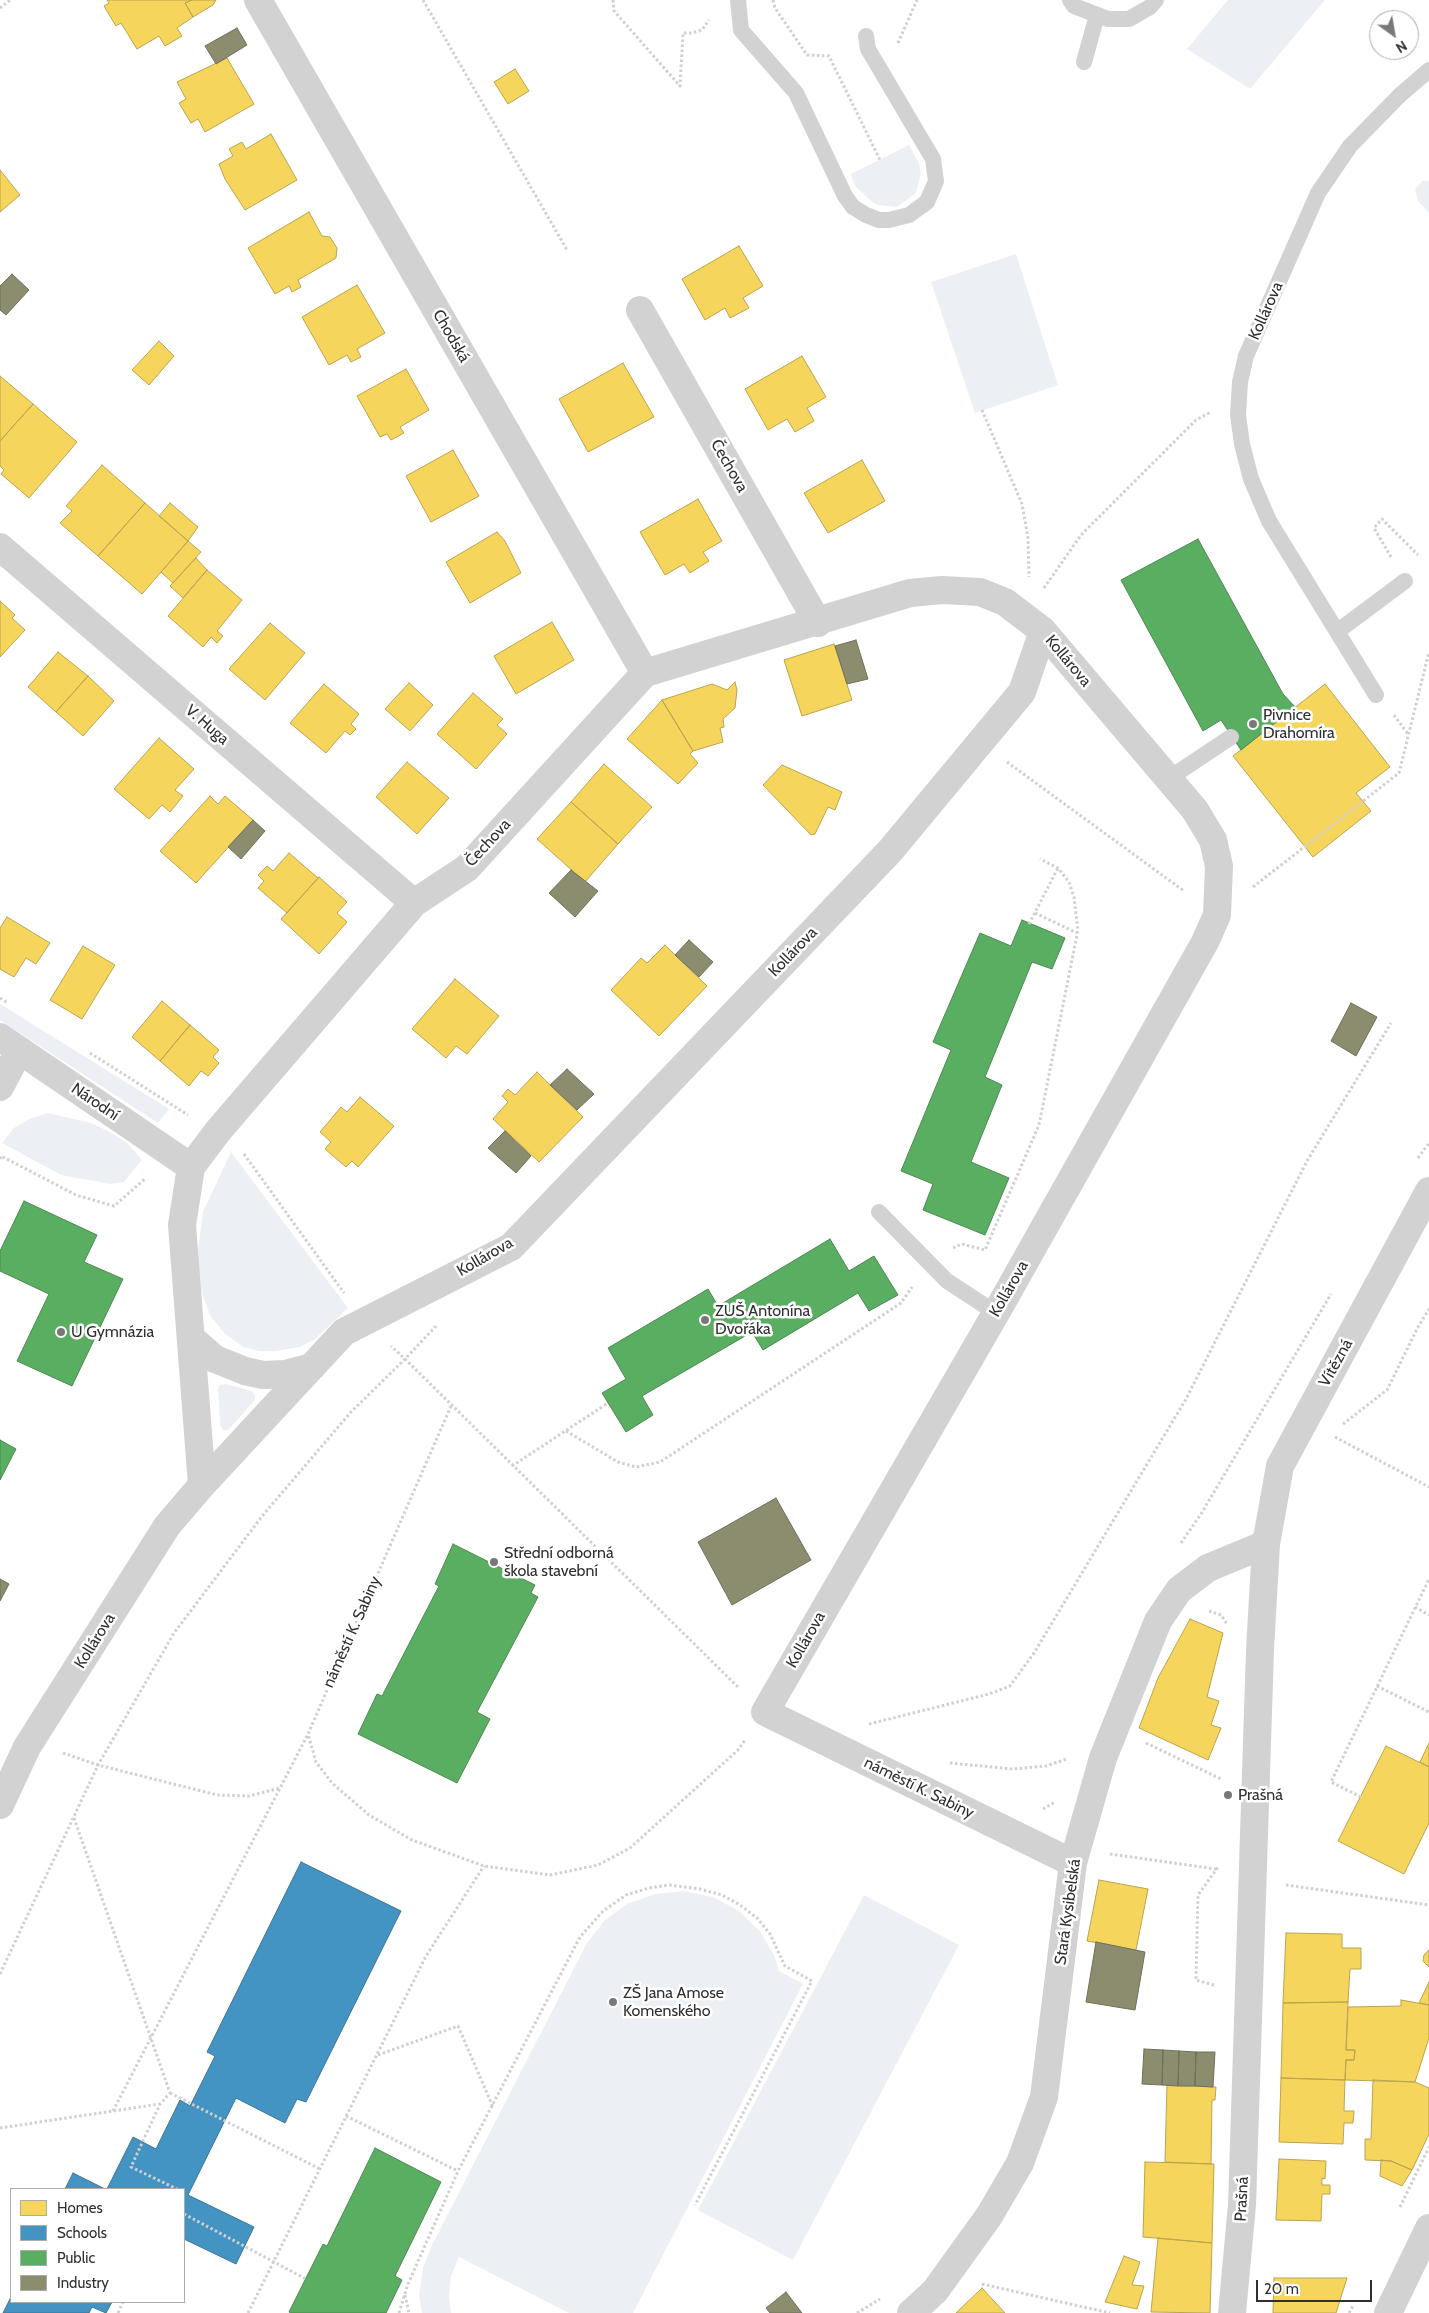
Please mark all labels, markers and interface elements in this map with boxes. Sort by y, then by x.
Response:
north arrow [1369,10,1419,60]
text: N [1392,37,1410,57]
street label: Kollárova [1245,279,1287,343]
street label: Chodská [428,306,474,366]
street label: Čechova [706,436,752,496]
street label: Kollárova [1041,631,1095,691]
street label: V. Huga [181,701,233,749]
place label: Pivnice Drahomíra [1263,705,1335,743]
marker: Pivnice Drahomíra [1247,718,1259,730]
street label: Čechova [461,815,515,871]
street label: Kollárova [765,923,821,981]
street label: Národní [67,1079,123,1125]
street label: Kollárova [454,1233,516,1281]
street label: Kollárova [985,1258,1033,1320]
place label: ZUŠ Antonína Dvořáka [715,1301,810,1339]
marker: ZUŠ Antonína Dvořáka [699,1314,711,1326]
place label: U Gymnázia [71,1322,154,1342]
marker: U Gymnázia [55,1326,67,1338]
street label: Vítězná [1315,1336,1357,1390]
place label: Střední odborná škola stavební [504,1543,614,1581]
marker: Střední odborná škola stavební [488,1556,500,1568]
street label: náměstí K. Sabiny [319,1573,385,1691]
street label: Kollárova [782,1609,830,1671]
street label: Kollárova [71,1610,119,1672]
street label: náměstí K. Sabiny [861,1753,977,1823]
place label: Prašná [1238,1785,1283,1805]
marker: Prašná [1222,1789,1234,1801]
street label: Stará Kysibelská [1051,1858,1085,1966]
place label: ZŠ Jana Amose Komenského [623,1983,724,2021]
marker: ZŠ Jana Amose Komenského [607,1996,619,2008]
street label: Prašná [1231,2176,1253,2222]
legend [10,2188,185,2303]
text: Homes [57,2199,103,2217]
text: Schools [57,2224,107,2242]
text: Public [57,2249,95,2267]
scale bar [1259,2270,1375,2302]
text: Industry [57,2274,109,2292]
text: 20 m [1264,2280,1299,2298]

